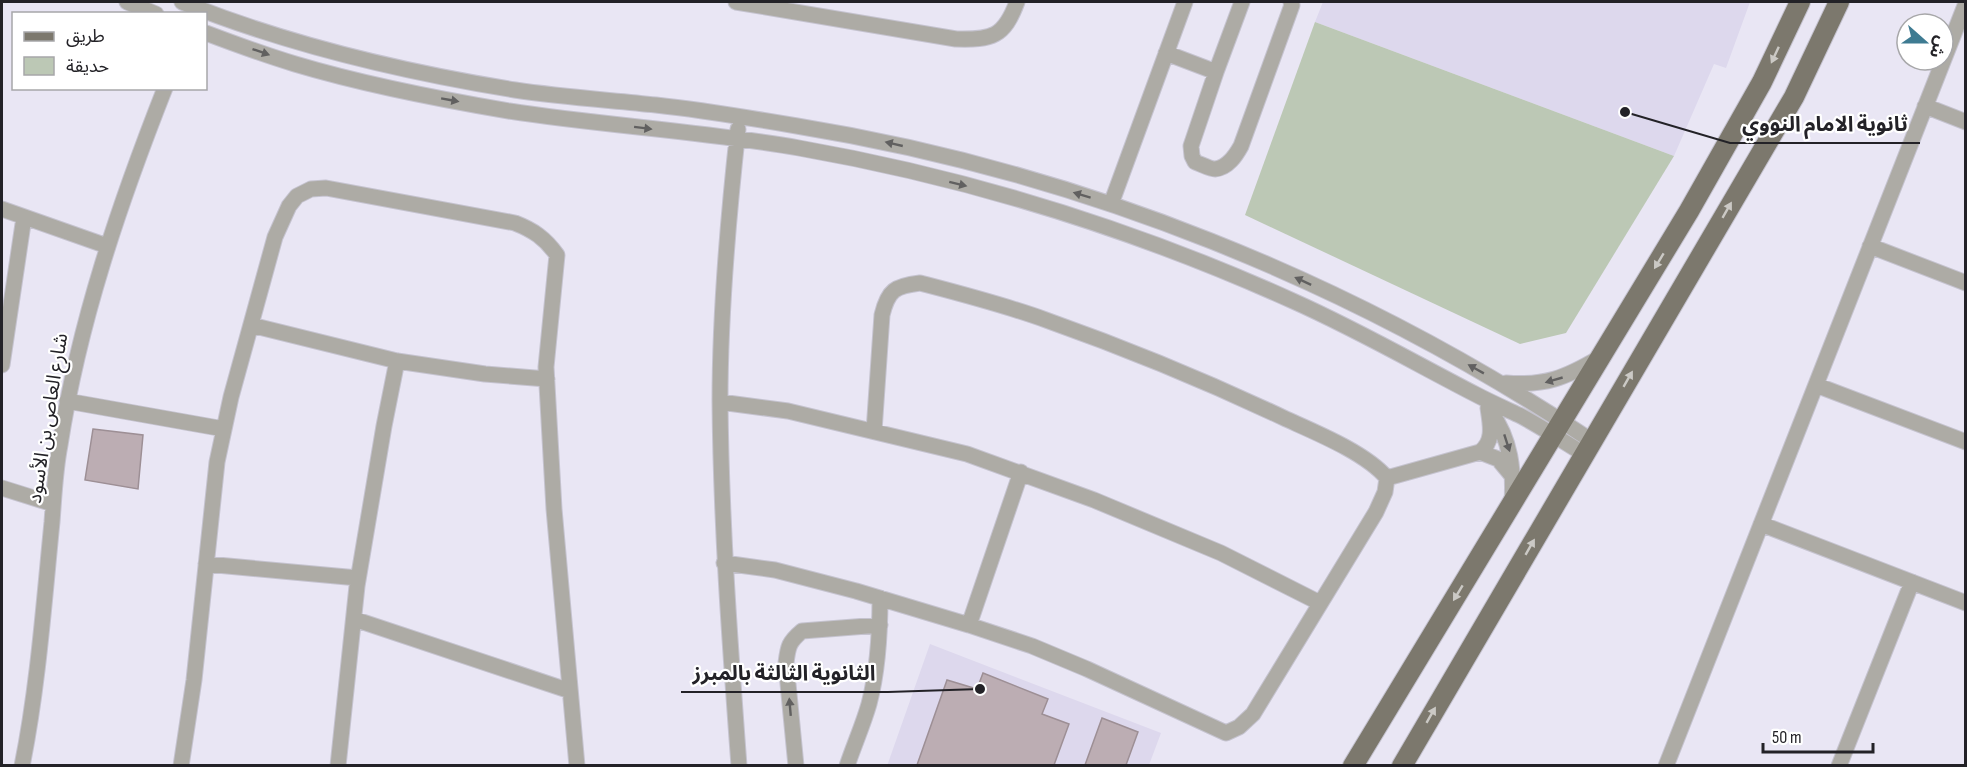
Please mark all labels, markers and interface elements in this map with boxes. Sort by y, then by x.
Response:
legend [12,12,207,90]
north arrow [1895,12,1955,72]
text: طريق [66,26,105,47]
text: ش [1925,33,1950,61]
one-way arrow [1770,46,1779,63]
one-way arrow [252,48,270,58]
text: حديقة [66,56,109,77]
one-way arrow [440,96,459,105]
callout: ثانوية الامام النووي [1730,104,1920,143]
text: ثانوية الامام النووي [1742,112,1908,141]
one-way arrow [633,123,652,133]
one-way arrow [884,139,903,148]
one-way arrow [949,179,968,189]
one-way arrow [1073,190,1091,199]
one-way arrow [1722,202,1732,219]
one-way arrow [1654,253,1665,269]
one-way arrow [1294,276,1311,285]
street label: شارع العاص بن الأسود [23,331,75,505]
one-way arrow [1468,364,1485,374]
one-way arrow [1623,371,1634,387]
one-way arrow [1545,376,1563,385]
one-way arrow [1503,434,1512,452]
one-way arrow [1524,539,1535,555]
one-way arrow [1453,585,1463,602]
callout: الثانوية الثالثة بالمبرز [681,653,888,692]
text: الثانوية الثالثة بالمبرز [691,661,876,686]
one-way arrow [785,698,795,717]
one-way arrow [1426,706,1436,723]
scale bar [1763,716,1872,754]
text: 50 m [1772,727,1802,748]

